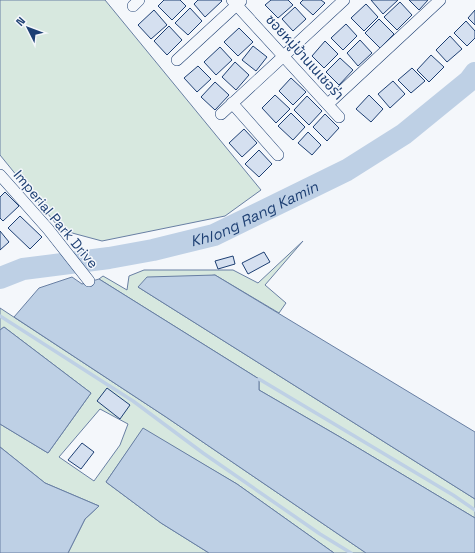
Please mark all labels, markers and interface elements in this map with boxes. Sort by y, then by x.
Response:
north arrow [8,8,48,48]
street label: ซอยหมู่บ้านเนเชอร่า [262,11,348,103]
text: N [13,14,28,29]
street label: Imperial Park Drive [10,166,102,272]
water label: Khlong Rang Kamin [188,176,322,250]

